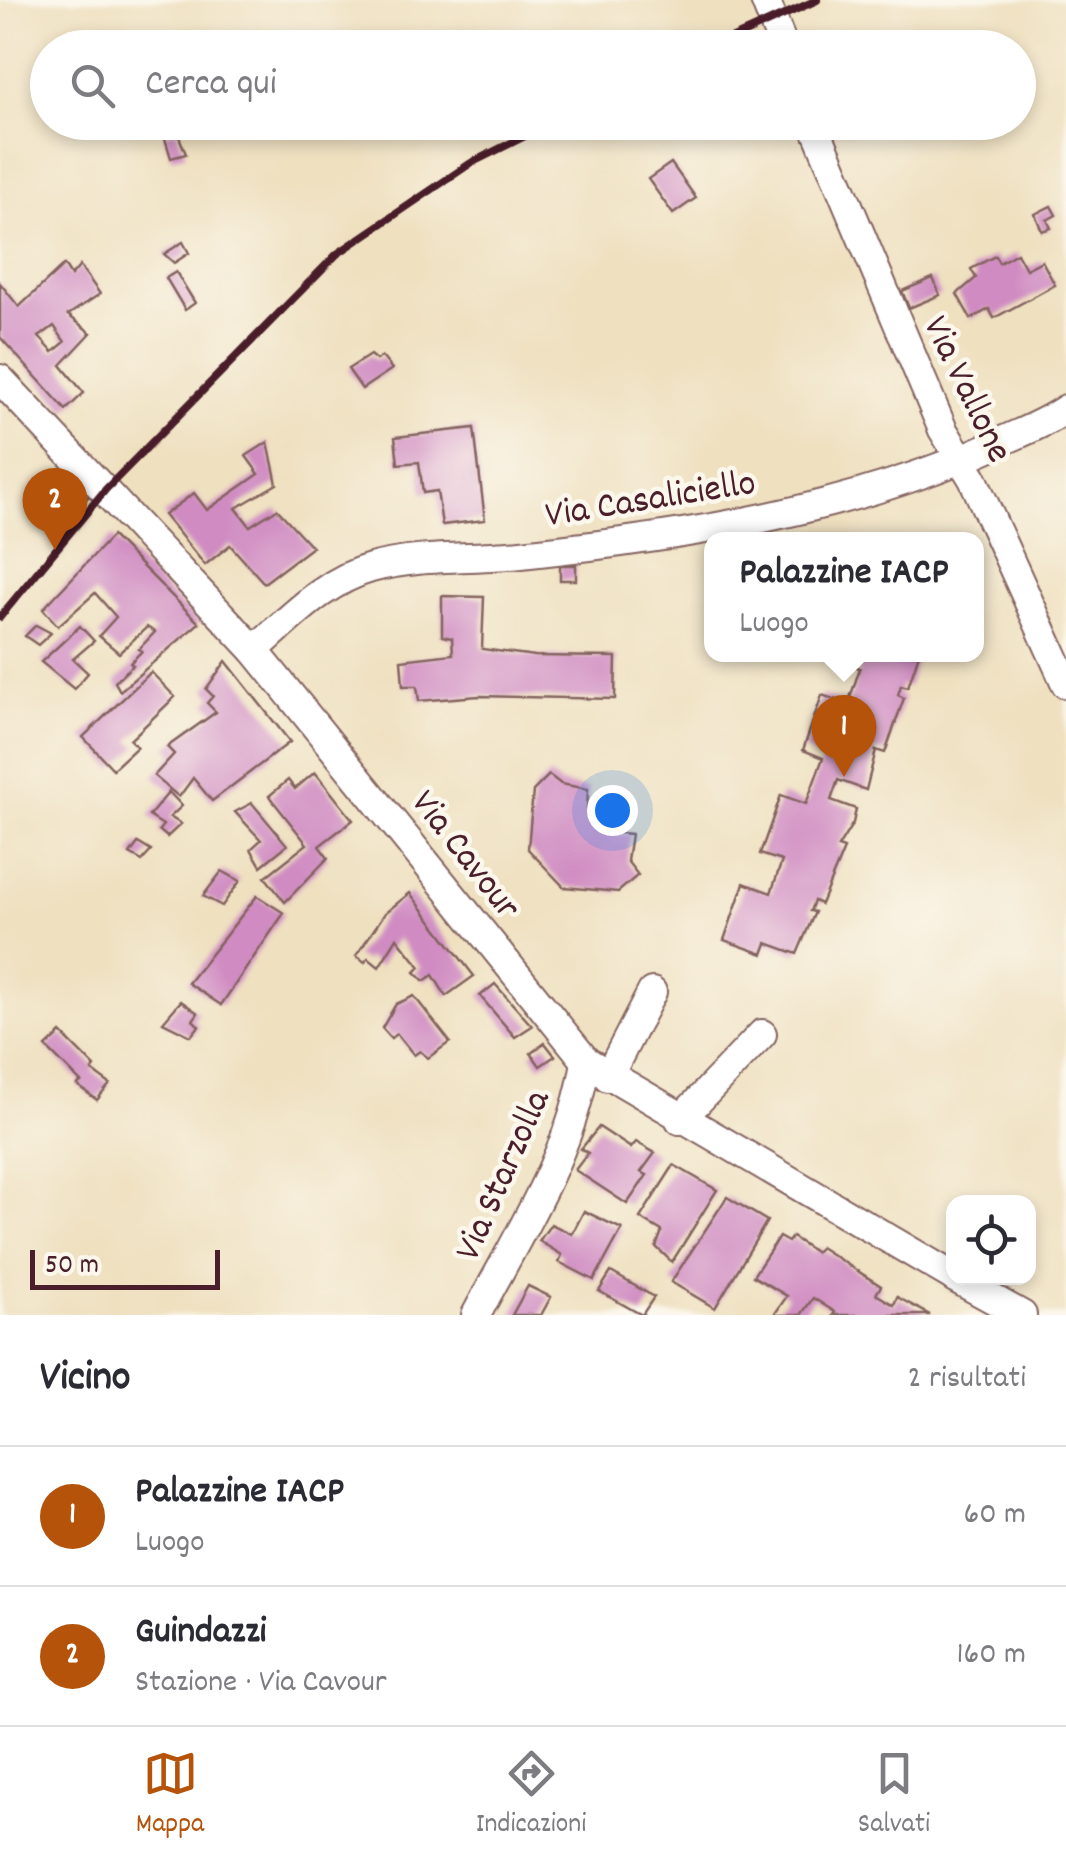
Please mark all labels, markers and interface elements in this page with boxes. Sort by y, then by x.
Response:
search box [30,30,1036,140]
icon: search [65,58,120,113]
text: Cerca qui [145,58,277,113]
street label: Via Vallone [906,308,1024,473]
street label: Via Casaliciello [542,458,760,545]
pin: 2 [22,468,88,550]
popup [704,532,984,662]
text: Palazzine IACP [739,547,949,602]
text: Luogo [739,602,809,648]
pin: 1 [812,694,876,777]
street label: Via Cavour [395,780,532,933]
your location [587,785,638,836]
street label: Via Starzolla [443,1081,568,1270]
map controls [946,1195,1036,1285]
button: locate [946,1195,1036,1285]
scale bar [30,1245,220,1290]
text: 50 m [45,1247,99,1287]
text: Vicino [40,1350,131,1410]
text: 2 risultati [908,1357,1026,1403]
text: Palazzine IACP [135,1466,344,1521]
text: 1 [69,1493,76,1539]
text: 60 m [964,1493,1026,1539]
text: Luogo [135,1521,204,1567]
text: Guindazzi [135,1606,267,1661]
text: 2 [66,1633,79,1679]
text: 160 m [957,1633,1026,1679]
text: Stazione · Via Cavour [135,1661,387,1707]
tab: Mappa [136,1746,204,1846]
tab: Indicazioni [476,1746,586,1846]
tab: Salvati [858,1746,930,1846]

